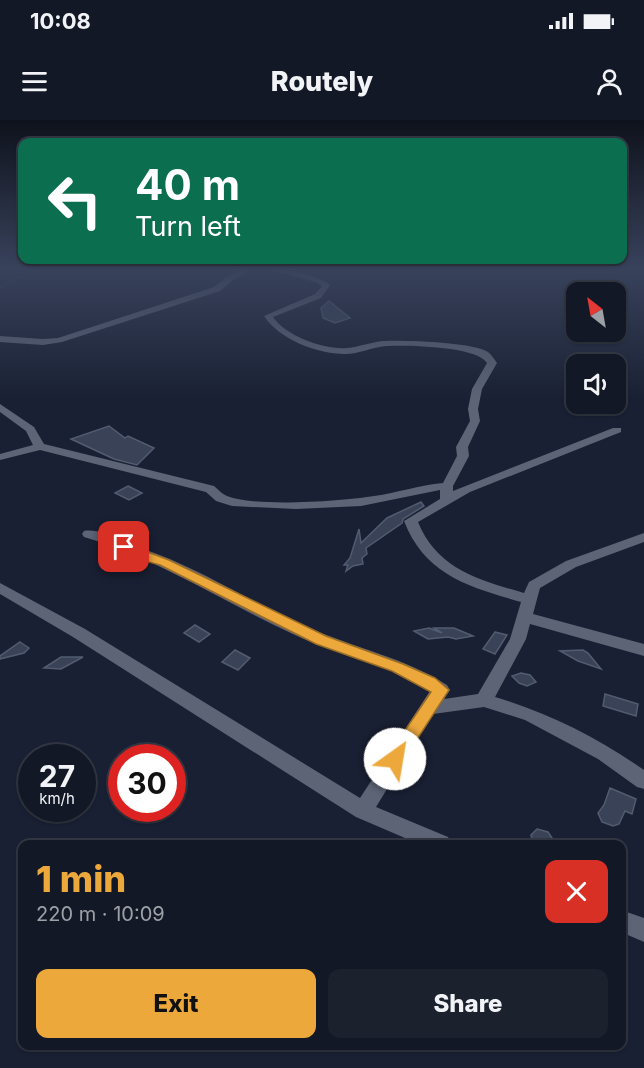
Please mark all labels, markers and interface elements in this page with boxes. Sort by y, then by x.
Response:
text: 10:08 [30,8,91,34]
icon: menu [18,65,51,98]
text: Routely [271,65,373,98]
icon: person [593,65,626,98]
text: 40 m [135,159,240,210]
icon: left [36,162,114,240]
text: Turn left [135,210,241,243]
north arrow [566,282,626,342]
map controls [566,282,626,414]
button: sound [566,354,626,414]
pin [98,521,149,572]
icon: arrive [107,530,140,563]
position arrow [363,727,427,791]
speed limit sign: 30 [108,744,186,822]
text: 27 [39,758,75,794]
text: km/h [39,789,75,808]
text: 1 min [36,857,126,901]
button: close [545,860,608,923]
text: 220 m · 10:09 [36,902,165,926]
button: Exit [36,969,316,1038]
button: Share [328,969,608,1038]

